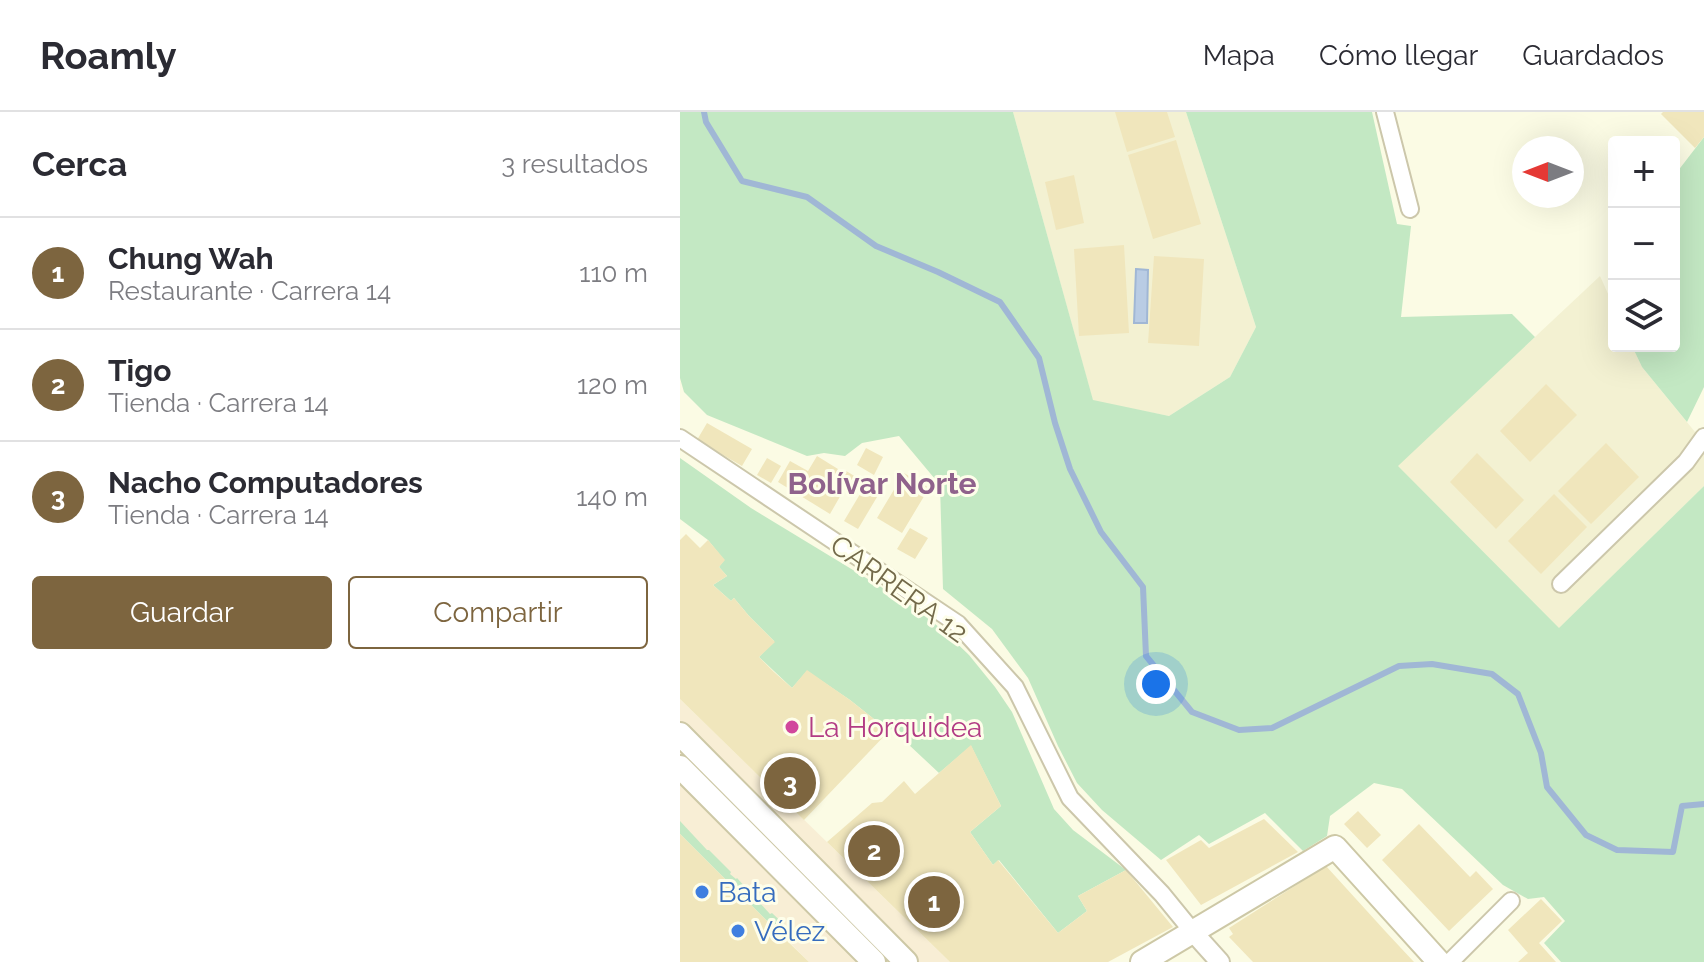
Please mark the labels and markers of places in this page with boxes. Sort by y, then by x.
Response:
place label: La Horquidea [808,711,982,744]
marker: La Horquidea [783,718,801,736]
pin: 3 [764,753,816,813]
pin: 2 [848,821,900,881]
pin: 1 [908,872,960,932]
place label: Bata [718,876,776,909]
marker: Bata [693,883,711,901]
place label: Vélez [754,915,825,948]
marker: Vélez [729,922,747,940]

